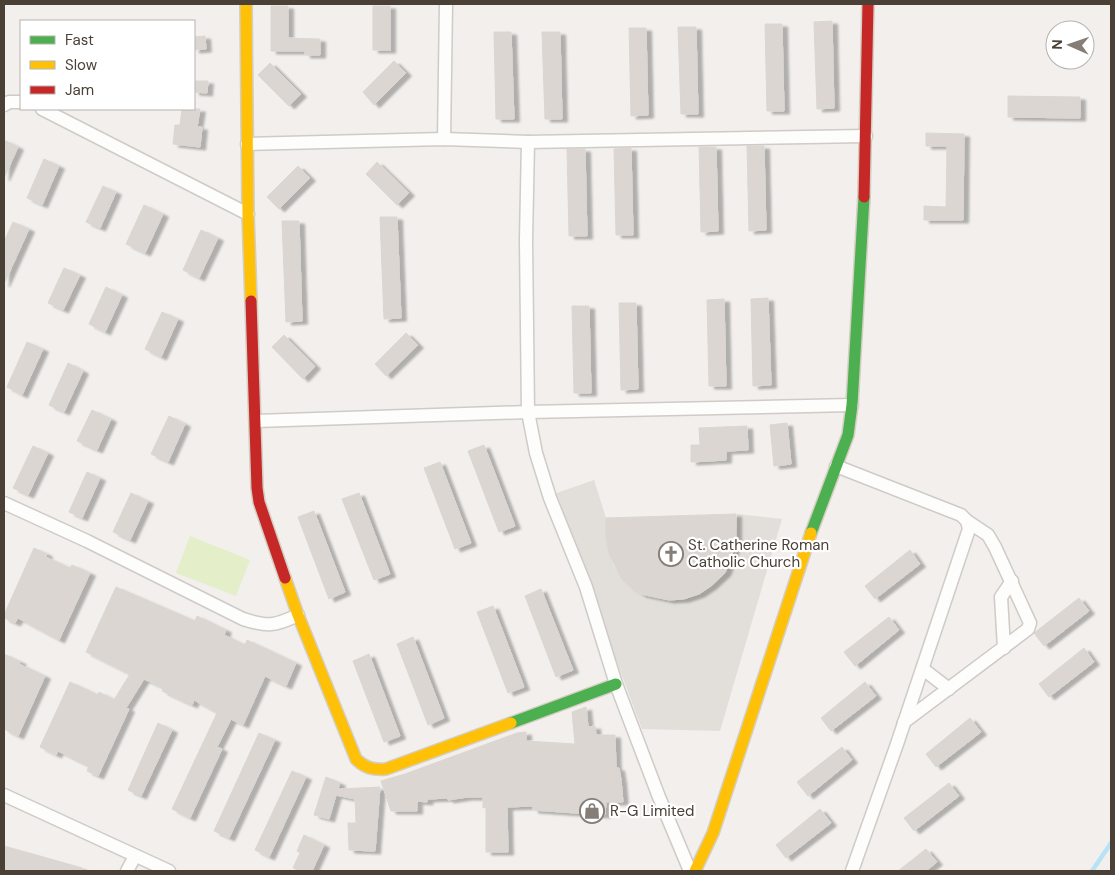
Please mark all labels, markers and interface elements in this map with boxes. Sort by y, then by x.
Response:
legend [20,20,195,110]
north arrow [1045,20,1095,70]
text: Fast [65,30,94,50]
text: N [1048,39,1066,50]
text: Slow [65,55,98,75]
text: Jam [65,80,94,100]
place label: St. Catherine Roman Catholic Church [688,535,829,572]
church icon: St. Catherine Roman Catholic Church [658,541,684,567]
shop icon: R-G Limited [579,798,605,824]
place label: R-G Limited [610,801,694,821]

